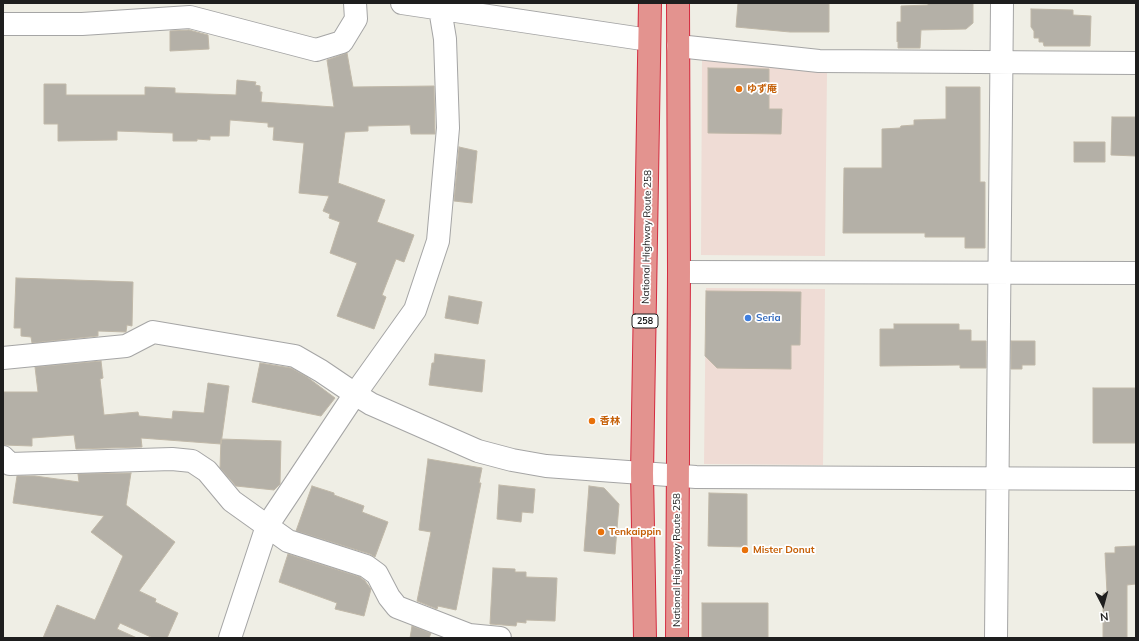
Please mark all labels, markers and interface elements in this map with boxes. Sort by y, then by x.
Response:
place label: ゆず庵 [747,83,777,95]
marker: ゆず庵 [734,84,744,94]
street label: National Highway Route 258 [640,170,654,304]
place label: Seria [756,312,781,324]
marker: Seria [743,313,753,323]
road number: 258 [632,314,658,328]
place label: 香林 [600,415,620,427]
marker: 香林 [587,416,597,426]
street label: National Highway Route 258 [671,493,683,627]
place label: Tenkaippin [609,526,661,538]
marker: Tenkaippin [596,527,606,537]
place label: Mister Donut [753,544,814,556]
marker: Mister Donut [740,545,750,555]
north arrow [1083,585,1123,625]
text: N [1099,610,1109,624]

